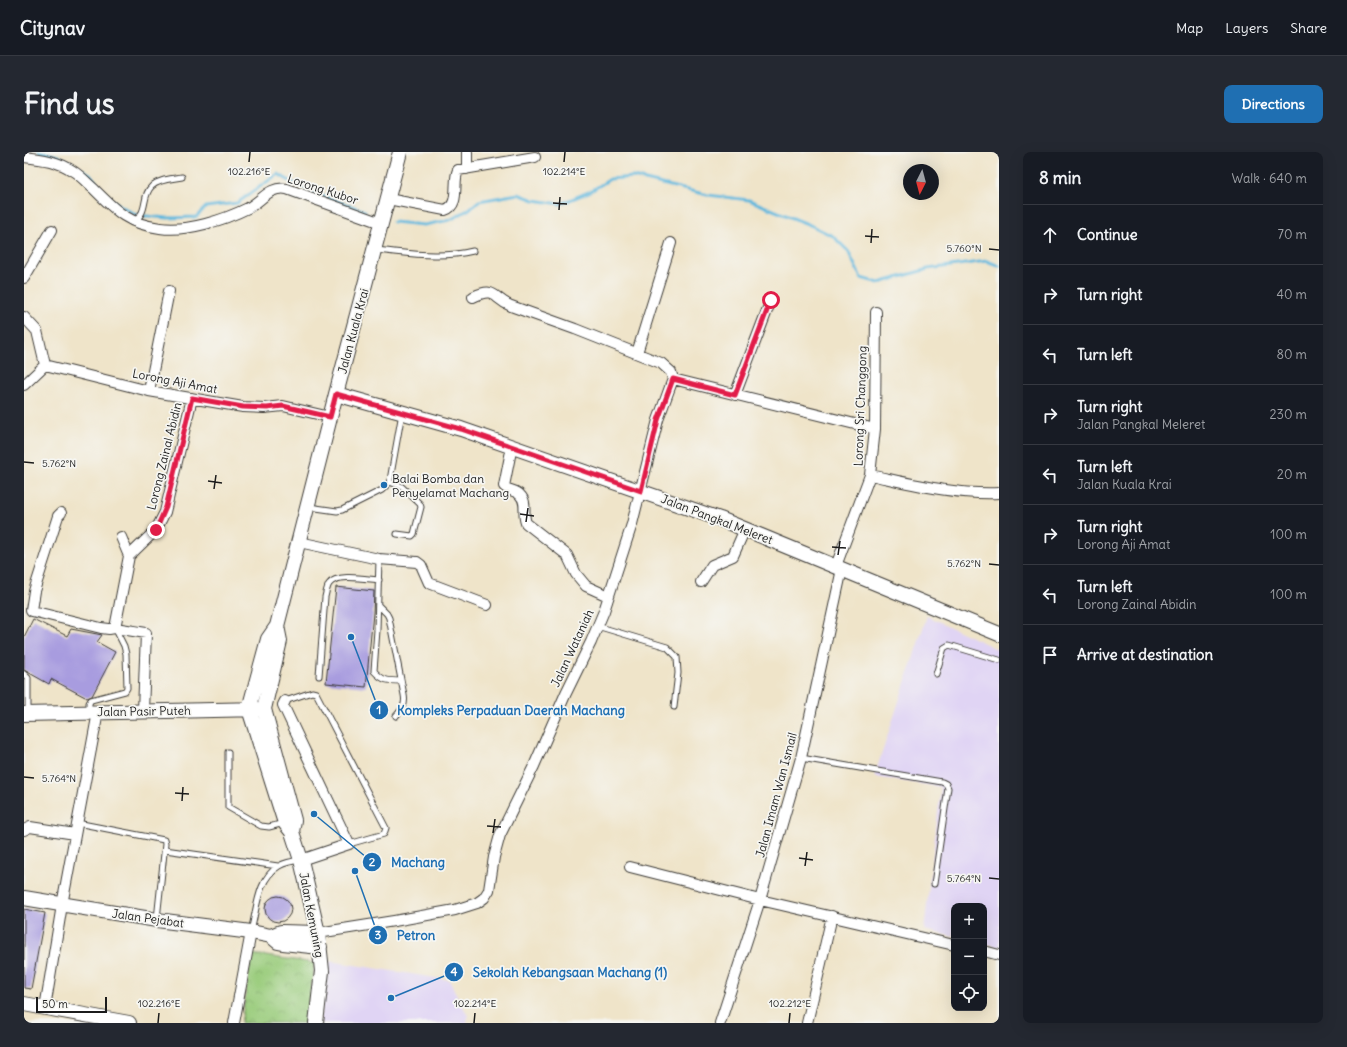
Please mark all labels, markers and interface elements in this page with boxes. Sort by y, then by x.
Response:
text: Citynav [20,16,85,40]
text: Map [1176,19,1203,37]
text: Layers [1225,19,1268,37]
text: Share [1290,19,1327,37]
button: Directions [1224,85,1323,123]
text: Find us [24,86,115,122]
north arrow [903,164,939,200]
text: 102.216°E [228,165,270,178]
text: 102.214°E [543,165,585,178]
text: 8 min [1039,167,1081,189]
street label: Lorong Kubor [286,170,360,208]
text: Walk · 640 m [1232,170,1307,187]
icon: ahead [1039,224,1061,246]
text: Continue [1077,225,1138,244]
text: 70 m [1278,226,1307,243]
text: 5.760°N [946,242,982,255]
icon: right [1039,284,1061,306]
text: Turn right [1077,285,1142,304]
text: 40 m [1276,286,1307,303]
street label: Jalan Kuala Krai [334,287,372,375]
route start [762,291,780,309]
icon: left [1039,344,1061,366]
street label: Lorong Sri Changgong [850,345,870,467]
text: Turn left [1077,345,1132,364]
text: 80 m [1276,346,1307,363]
street label: Lorong Aji Amat [131,365,219,397]
text: Turn right [1077,397,1142,416]
street label: Lorong Zainal Abidin [143,401,185,511]
icon: right [1039,404,1061,426]
text: 230 m [1269,406,1307,423]
text: Jalan Pangkal Meleret [1077,416,1205,433]
text: 5.762°N [42,457,76,470]
text: Turn left [1077,457,1132,476]
icon: left [1039,464,1061,486]
text: 20 m [1277,466,1307,483]
place label: Balai Bomba dan Penyelamat Machang [392,471,509,500]
text: Jalan Kuala Krai [1077,476,1172,493]
marker: Balai Bomba dan Penyelamat Machang [379,480,389,490]
street label: Jalan Pangkal Meleret [659,491,775,547]
text: Turn right [1077,517,1142,536]
route end [147,521,165,539]
icon: right [1039,524,1061,546]
text: 100 m [1270,526,1307,543]
text: Lorong Aji Amat [1077,536,1170,553]
text: 5.762°N [947,557,981,570]
text: Turn left [1077,577,1132,596]
icon: left [1039,584,1061,606]
text: 100 m [1270,586,1307,603]
text: Lorong Zainal Abidin [1077,596,1197,613]
street label: Jalan Wataniah [547,607,597,689]
icon: arrive [1039,644,1061,666]
text: Arrive at destination [1077,645,1213,664]
callout: Kompleks Perpaduan Daerah Machang [369,698,633,723]
text: 1 [377,702,381,717]
text: Kompleks Perpaduan Daerah Machang [397,702,625,719]
street label: Jalan Pasir Puteh [97,703,191,719]
street label: Jalan Imam Wan Ismail [752,731,800,859]
text: 5.764°N [42,772,76,785]
callout: Machang [362,850,453,875]
text: 2 [369,854,376,869]
text: Machang [391,854,445,871]
street label: Jalan Kemuning [296,871,328,959]
text: 5.764°N [947,872,981,885]
map controls [951,903,987,1011]
button: + [951,903,987,939]
street label: Jalan Pejabat [111,906,185,930]
callout: Petron [368,923,443,948]
text: 3 [375,927,382,942]
text: Petron [397,927,436,944]
button: − [951,939,987,975]
callout: Sekolah Kebangsaan Machang (1) [444,960,675,985]
text: 4 [451,964,458,979]
text: Sekolah Kebangsaan Machang (1) [473,964,667,981]
button: locate [951,975,987,1011]
scale bar [36,995,107,1014]
text: 50 m [42,997,68,1011]
text: 102.216°E [138,997,180,1010]
text: 102.214°E [454,997,496,1010]
text: 102.212°E [769,997,811,1010]

